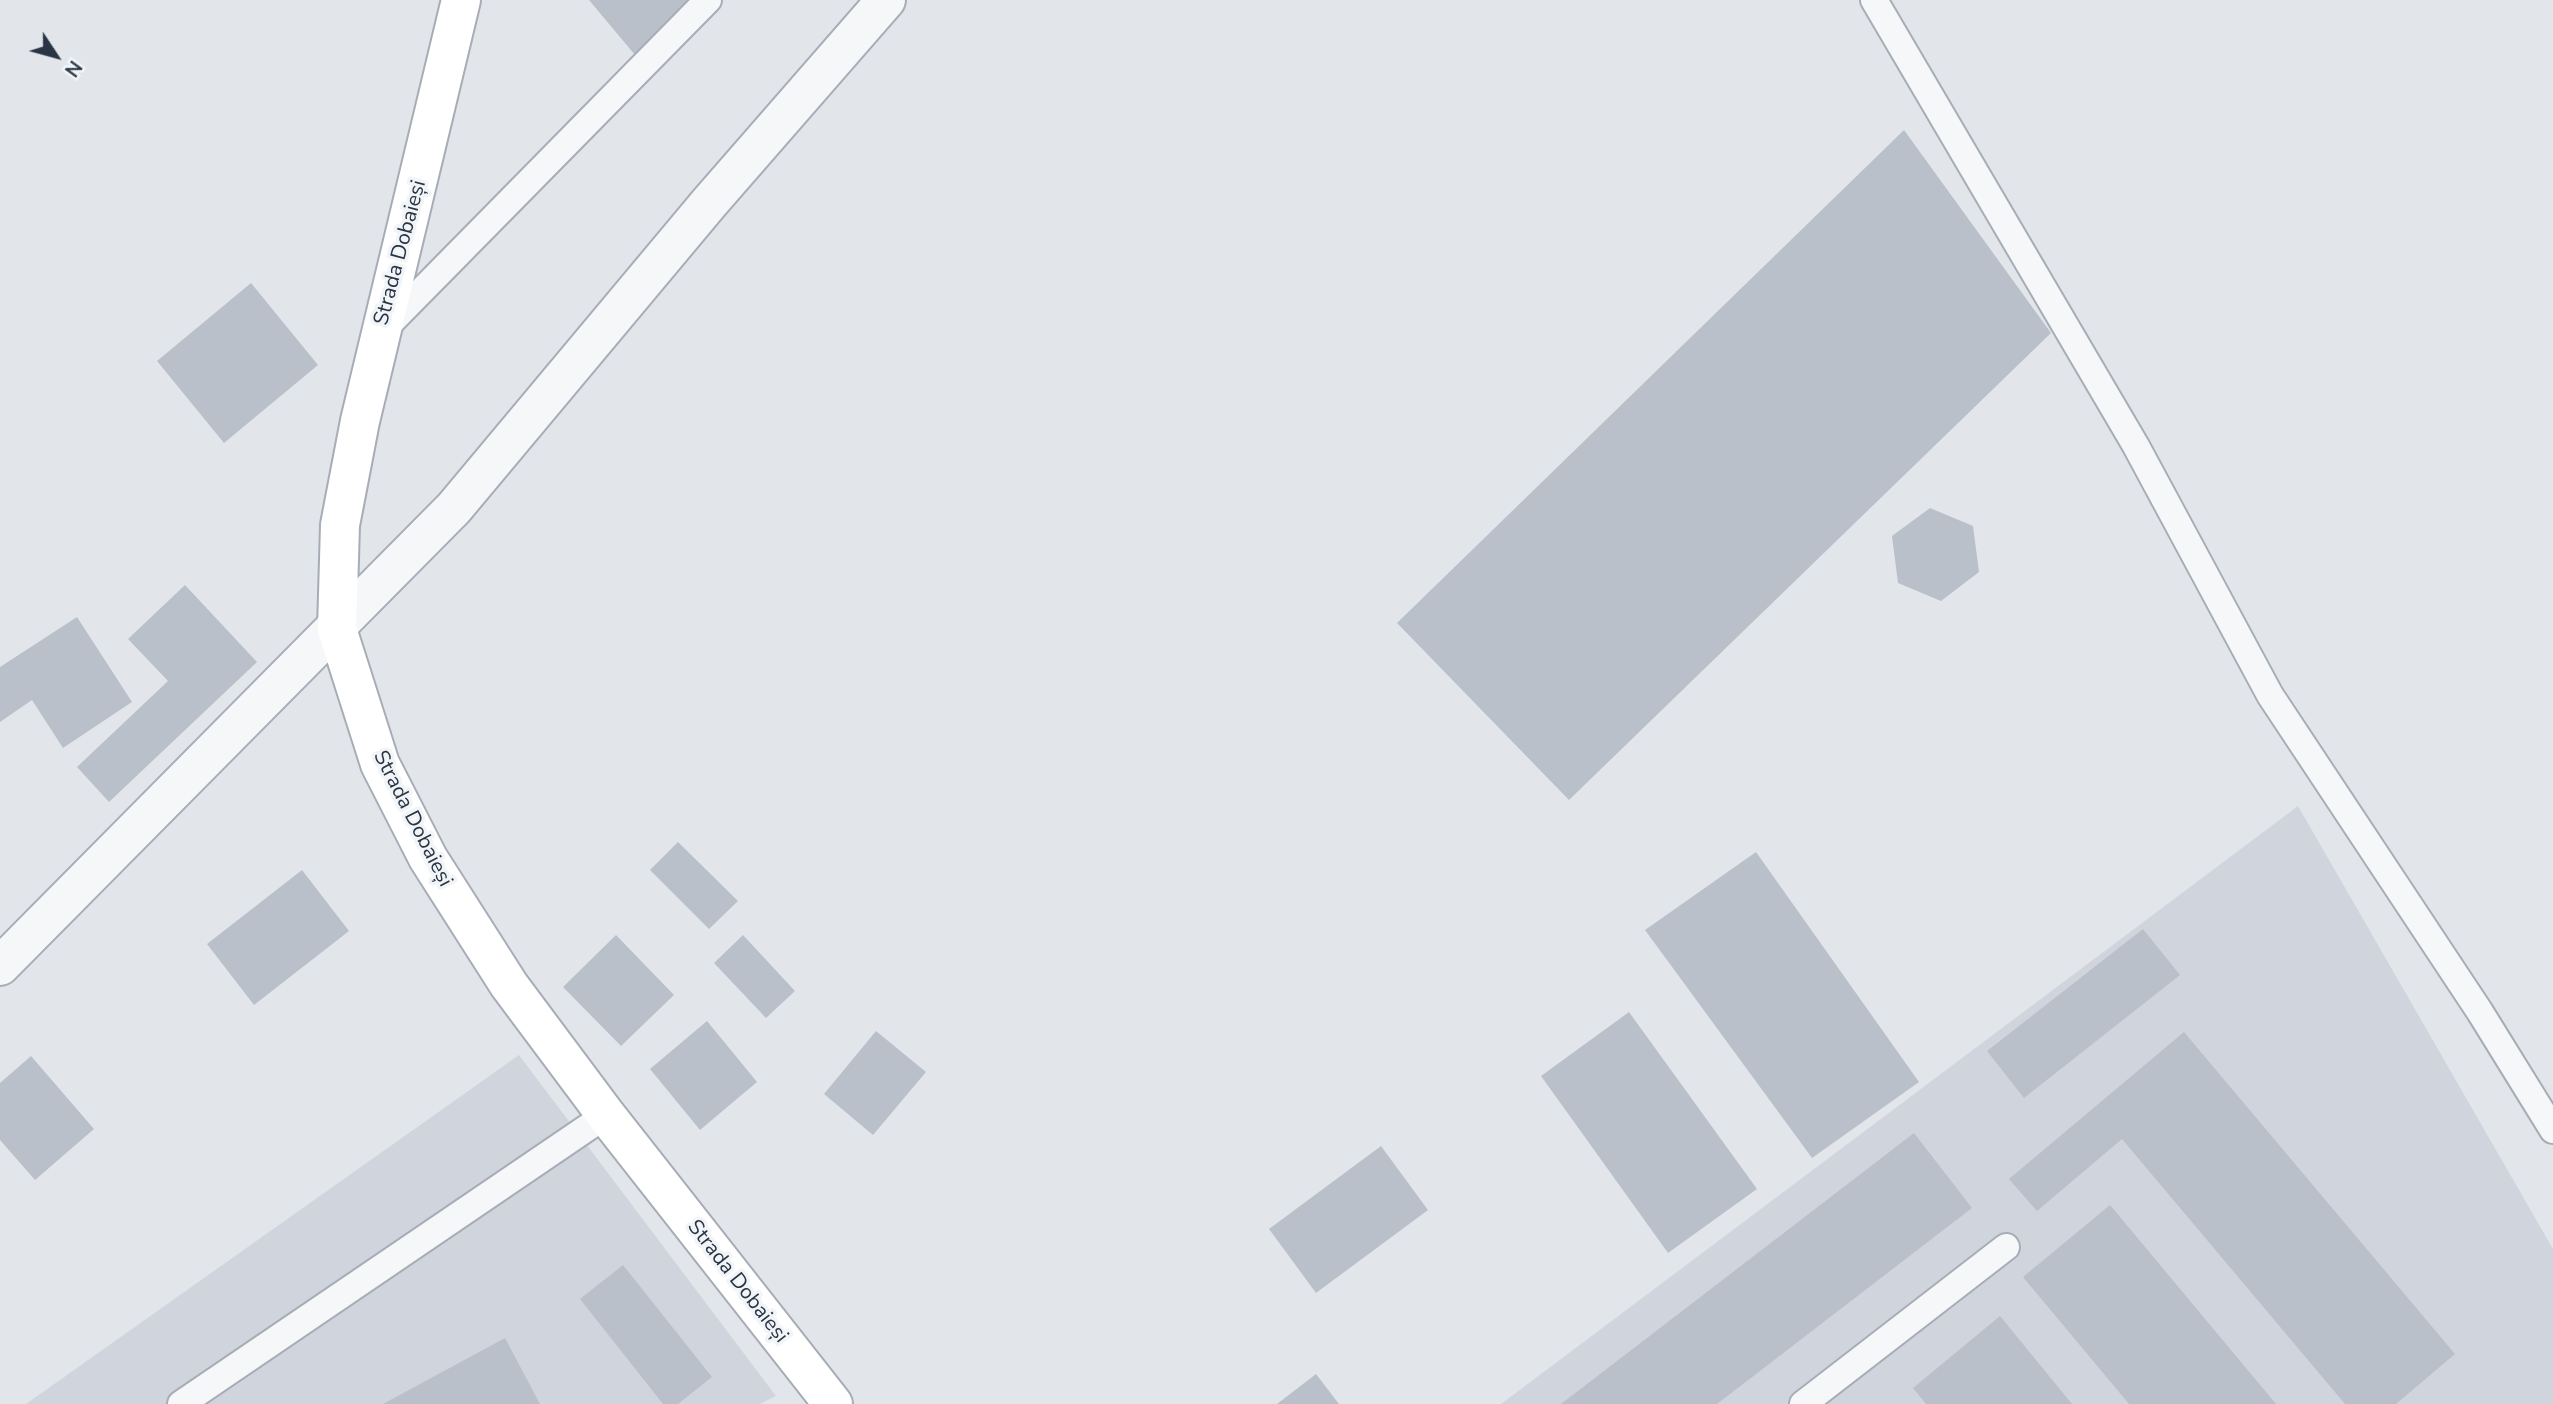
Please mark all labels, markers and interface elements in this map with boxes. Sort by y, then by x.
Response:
north arrow [21,21,91,91]
text: N [58,55,88,82]
street label: Strada Dobaieși [370,178,432,328]
street label: Strada Dobaieși [367,747,457,891]
street label: Strada Dobaieși [681,1215,793,1349]

